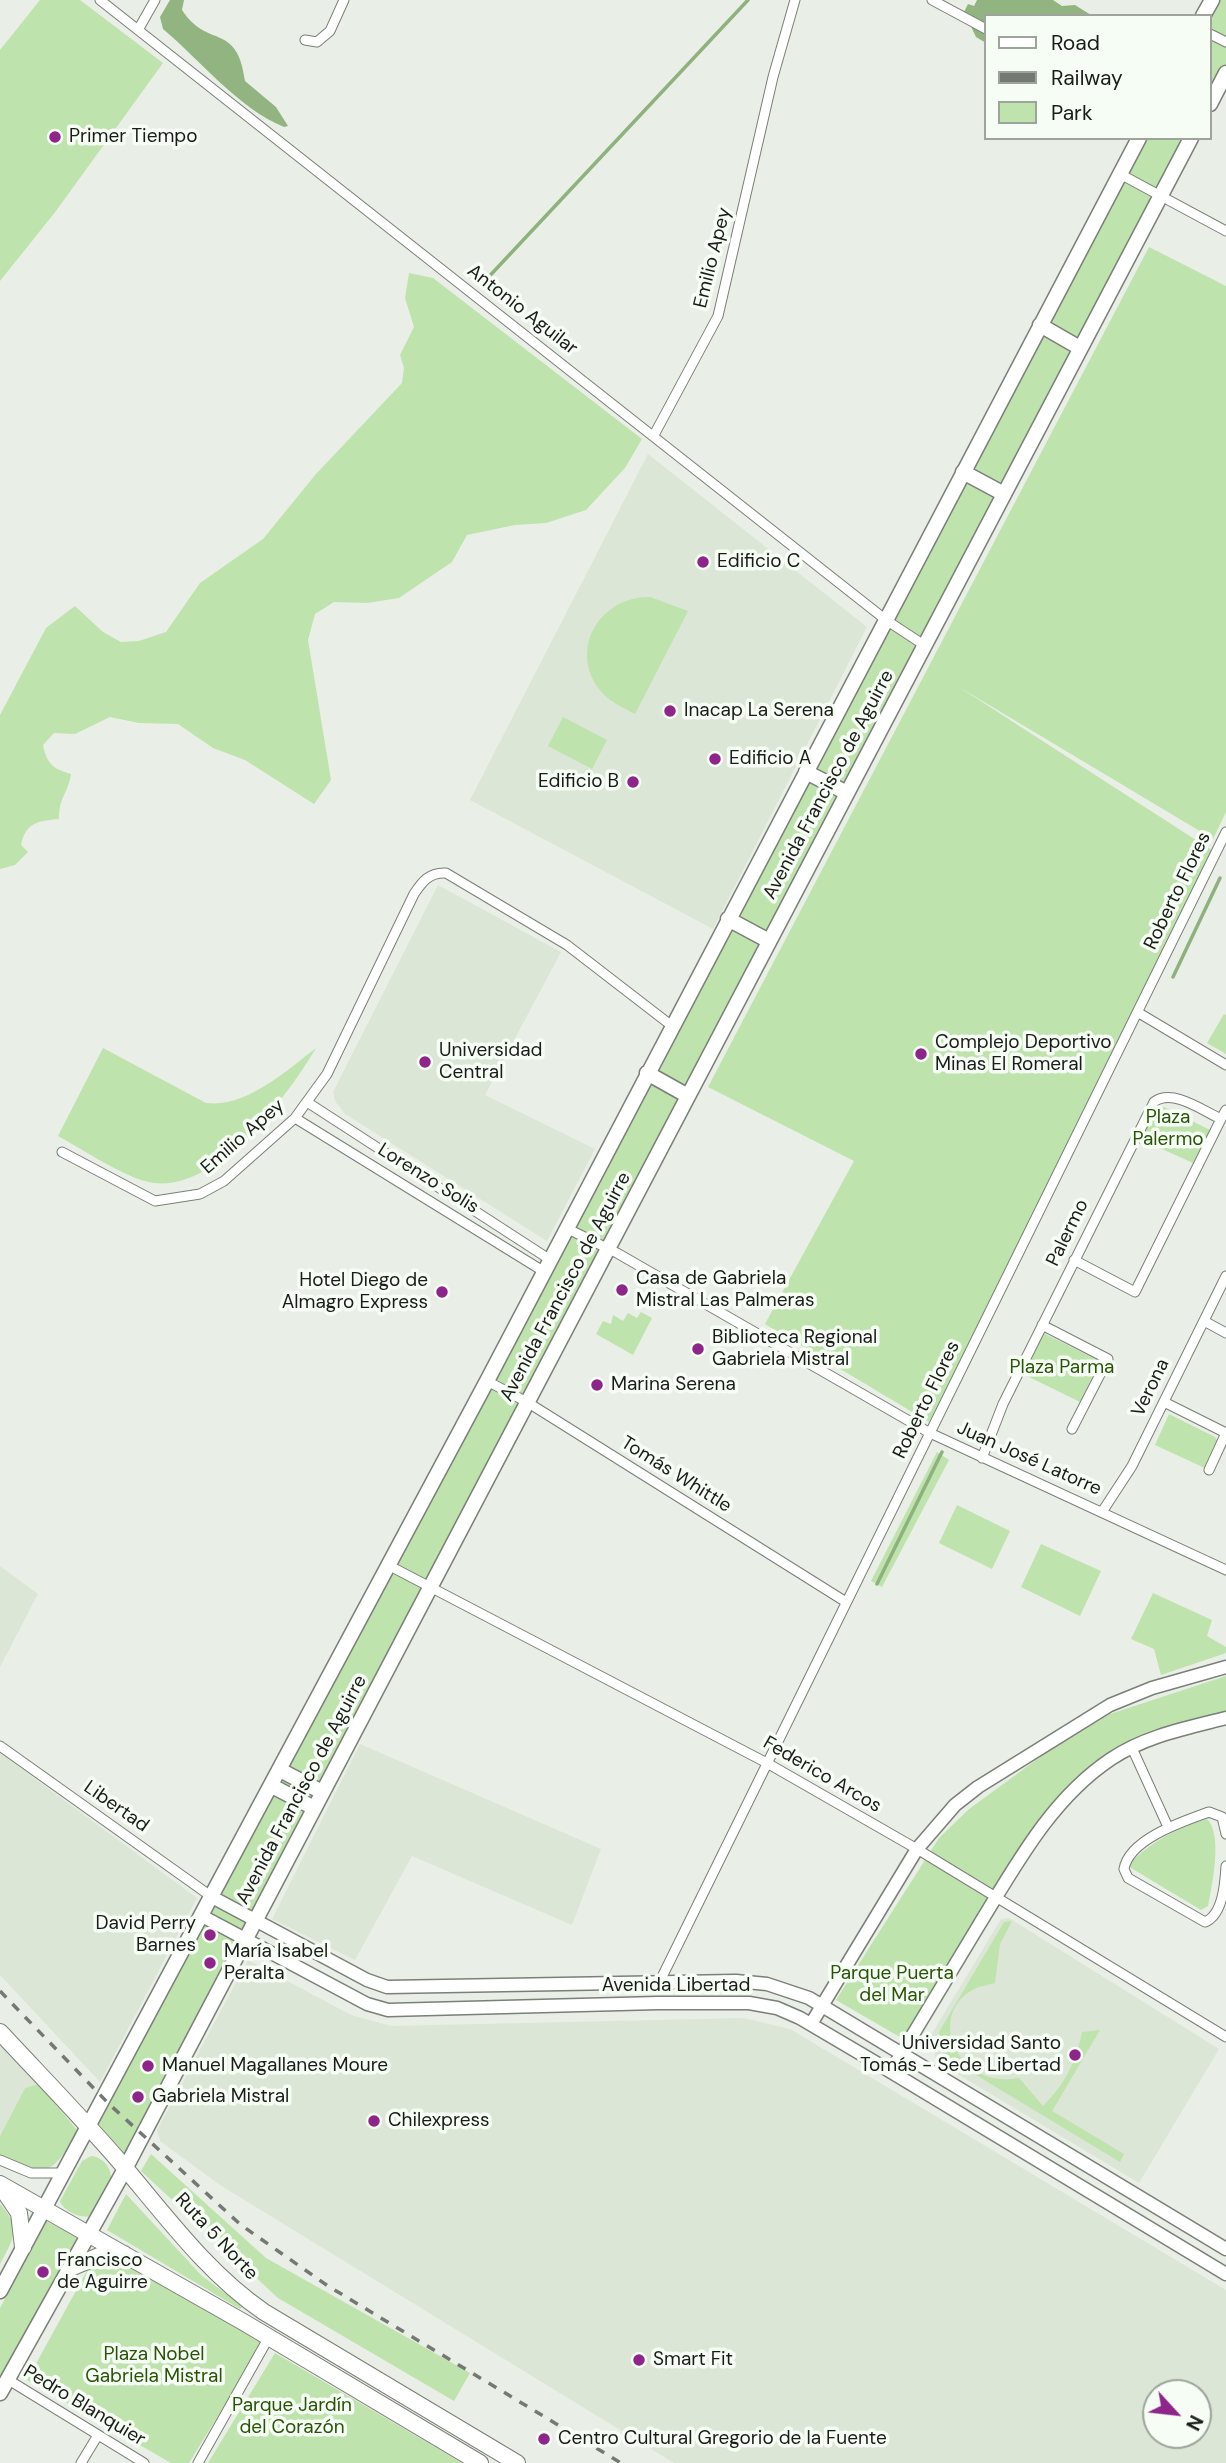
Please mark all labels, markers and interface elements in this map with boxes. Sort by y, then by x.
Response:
legend [984,14,1212,140]
text: Road [1051,29,1100,57]
text: Railway [1051,64,1123,92]
text: Park [1051,99,1092,127]
place label: Primer Tiempo [69,126,198,148]
marker: Primer Tiempo [47,129,63,145]
street label: Emilio Apey [690,205,736,311]
street label: Antonio Aguilar [462,260,582,360]
place label: Edificio C [717,551,800,573]
marker: Edificio C [695,554,711,570]
street label: Avenida Francisco de Aguirre [759,667,899,903]
place label: Inacap La Serena [684,700,834,722]
marker: Inacap La Serena [662,703,678,719]
place label: Edificio A [729,748,811,770]
marker: Edificio A [707,751,723,767]
place label: Edificio B [538,771,619,793]
marker: Edificio B [625,774,641,790]
street label: Roberto Flores [1140,829,1216,953]
place label: Complejo Deportivo Minas El Romeral [935,1032,1112,1076]
place label: Universidad Central [439,1040,543,1084]
marker: Complejo Deportivo Minas El Romeral [913,1046,929,1062]
marker: Universidad Central [417,1054,433,1070]
street label: Emilio Apey [197,1095,289,1179]
park label: Plaza Palermo [1132,1107,1204,1151]
street label: Lorenzo Solis [373,1139,483,1219]
street label: Avenida Francisco de Aguirre [496,1169,636,1405]
street label: Palermo [1042,1196,1094,1270]
place label: Casa de Gabriela Mistral Las Palmeras [636,1268,814,1312]
place label: Hotel Diego de Almagro Express [282,1270,428,1314]
marker: Casa de Gabriela Mistral Las Palmeras [614,1282,630,1298]
marker: Hotel Diego de Almagro Express [434,1284,450,1300]
place label: Biblioteca Regional Gabriela Mistral [712,1327,877,1371]
street label: Roberto Flores [889,1338,965,1462]
marker: Biblioteca Regional Gabriela Mistral [690,1341,706,1357]
street label: Verona [1127,1355,1175,1421]
park label: Plaza Parma [1010,1357,1114,1379]
place label: Marina Serena [611,1374,736,1396]
marker: Marina Serena [589,1377,605,1393]
street label: Juan José Latorre [953,1417,1105,1501]
street label: Tomás Whittle [617,1432,735,1518]
street label: Avenida Francisco de Aguirre [232,1672,372,1908]
street label: Federico Arcos [759,1732,885,1818]
street label: Libertad [79,1776,153,1838]
place label: David Perry Barnes [96,1913,196,1957]
marker: David Perry Barnes [202,1927,218,1943]
place label: María Isabel Peralta [224,1941,328,1985]
marker: María Isabel Peralta [202,1955,218,1971]
park label: Parque Puerta del Mar [830,1963,954,2007]
street label: Avenida Libertad [602,1975,750,1997]
place label: Universidad Santo Tomás - Sede Libertad [860,2033,1061,2077]
marker: Universidad Santo Tomás - Sede Libertad [1067,2047,1083,2063]
place label: Manuel Magallanes Moure [162,2055,388,2077]
marker: Manuel Magallanes Moure [140,2058,156,2074]
place label: Gabriela Mistral [152,2086,289,2108]
marker: Gabriela Mistral [130,2089,146,2105]
place label: Chilexpress [388,2110,490,2132]
marker: Chilexpress [366,2113,382,2129]
street label: Ruta 5 Norte [170,2189,262,2285]
place label: Francisco de Aguirre [57,2250,148,2294]
marker: Francisco de Aguirre [35,2264,51,2280]
park label: Plaza Nobel Gabriela Mistral [85,2344,223,2388]
place label: Smart Fit [653,2349,733,2371]
marker: Smart Fit [631,2352,647,2368]
street label: Pedro Blanquier [19,2361,149,2451]
north arrow [1142,2379,1212,2449]
park label: Parque Jardín del Corazón [232,2395,352,2439]
text: N [1180,2411,1209,2435]
place label: Centro Cultural Gregorio de la Fuente [558,2428,887,2450]
marker: Centro Cultural Gregorio de la Fuente [536,2431,552,2447]

